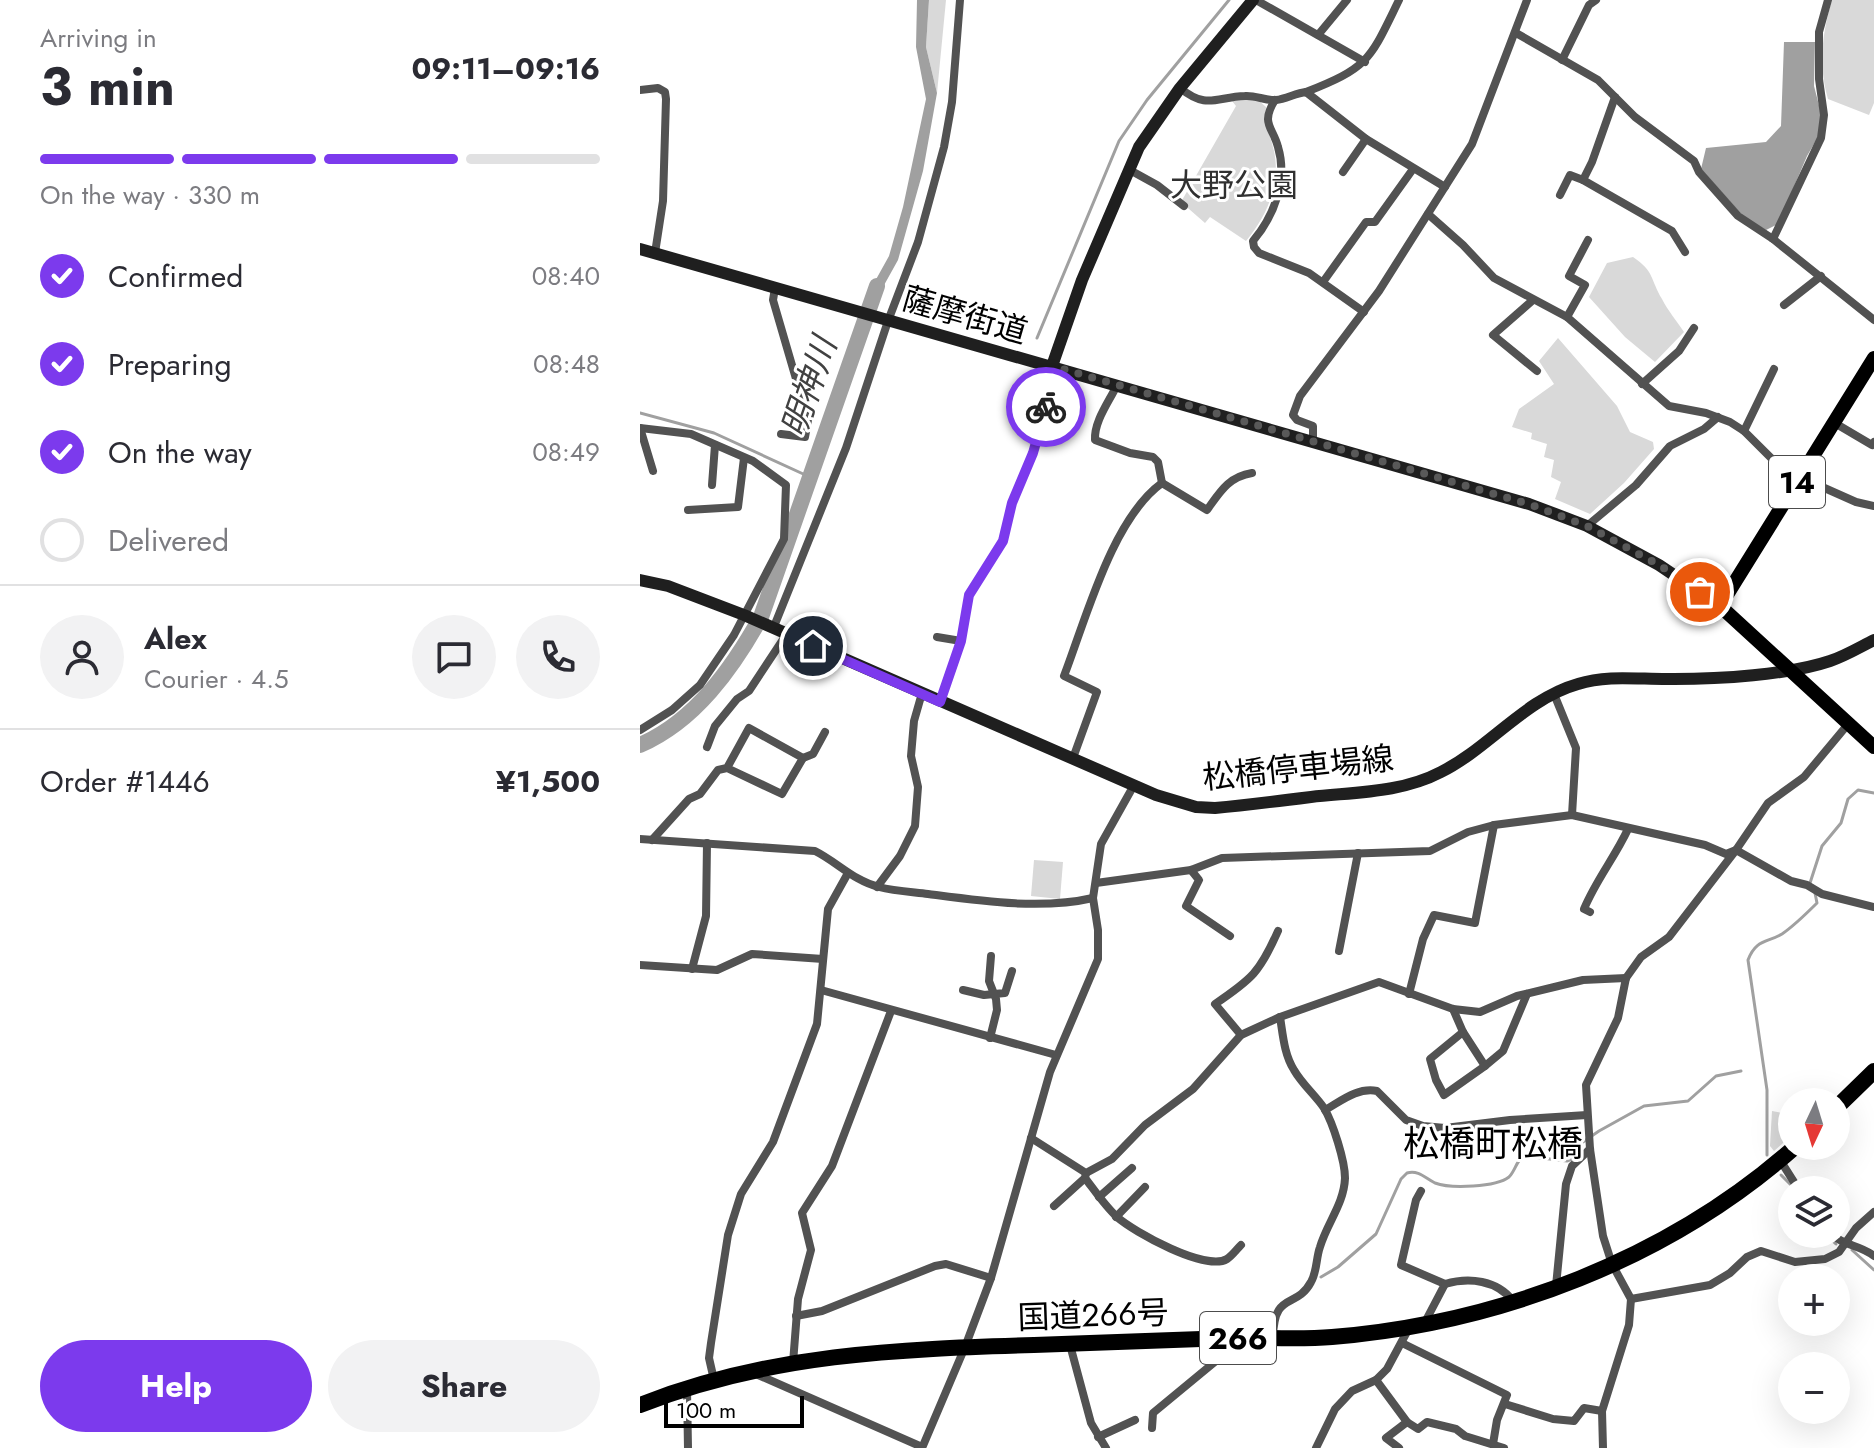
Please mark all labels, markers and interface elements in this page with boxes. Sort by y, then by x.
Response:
text: Arriving in [40,19,157,57]
text: 09:11–09:16 [411,47,600,90]
text: 3 min [40,49,175,125]
park label: 大野公園 [1170,162,1298,208]
text: On the way · 330 m [40,176,260,214]
icon: check [40,254,84,298]
text: Confirmed [108,255,243,298]
text: 08:40 [532,257,600,295]
street label: 薩摩街道 [897,275,1033,355]
water label: 明神川 [769,328,850,443]
icon: check [40,342,84,386]
text: Preparing [108,343,232,386]
text: 08:48 [533,345,600,383]
courier [1006,367,1086,447]
icon: bike [1024,385,1068,429]
icon: check [40,430,84,474]
text: On the way [108,431,252,474]
text: 08:49 [532,433,600,471]
road number: 14 [1769,456,1825,508]
text: Delivered [108,519,229,562]
pin [1666,558,1734,626]
icon: bag [1678,570,1722,614]
pin [779,612,847,680]
button: person [40,615,124,699]
button: chat [412,615,496,699]
button: phone [516,615,600,699]
text: Alex [144,617,207,660]
icon: home [791,624,835,668]
text: Courier · 4.5 [144,660,289,698]
street label: 松橋停車場線 [1200,735,1396,801]
text: Order #1446 [40,760,210,803]
text: ¥1,500 [496,760,600,803]
north arrow [1778,1088,1850,1160]
map controls [1778,1088,1850,1424]
district label: 松橋町松橋 [1403,1117,1583,1169]
button: layers [1778,1176,1850,1248]
button: + [1778,1264,1850,1336]
street label: 国道266号 [1017,1289,1169,1341]
road number: 266 [1200,1312,1276,1364]
button: Help [40,1340,312,1432]
button: Share [328,1340,600,1432]
button: − [1778,1352,1850,1424]
scale bar [664,1392,804,1428]
text: 100 m [676,1394,736,1426]

